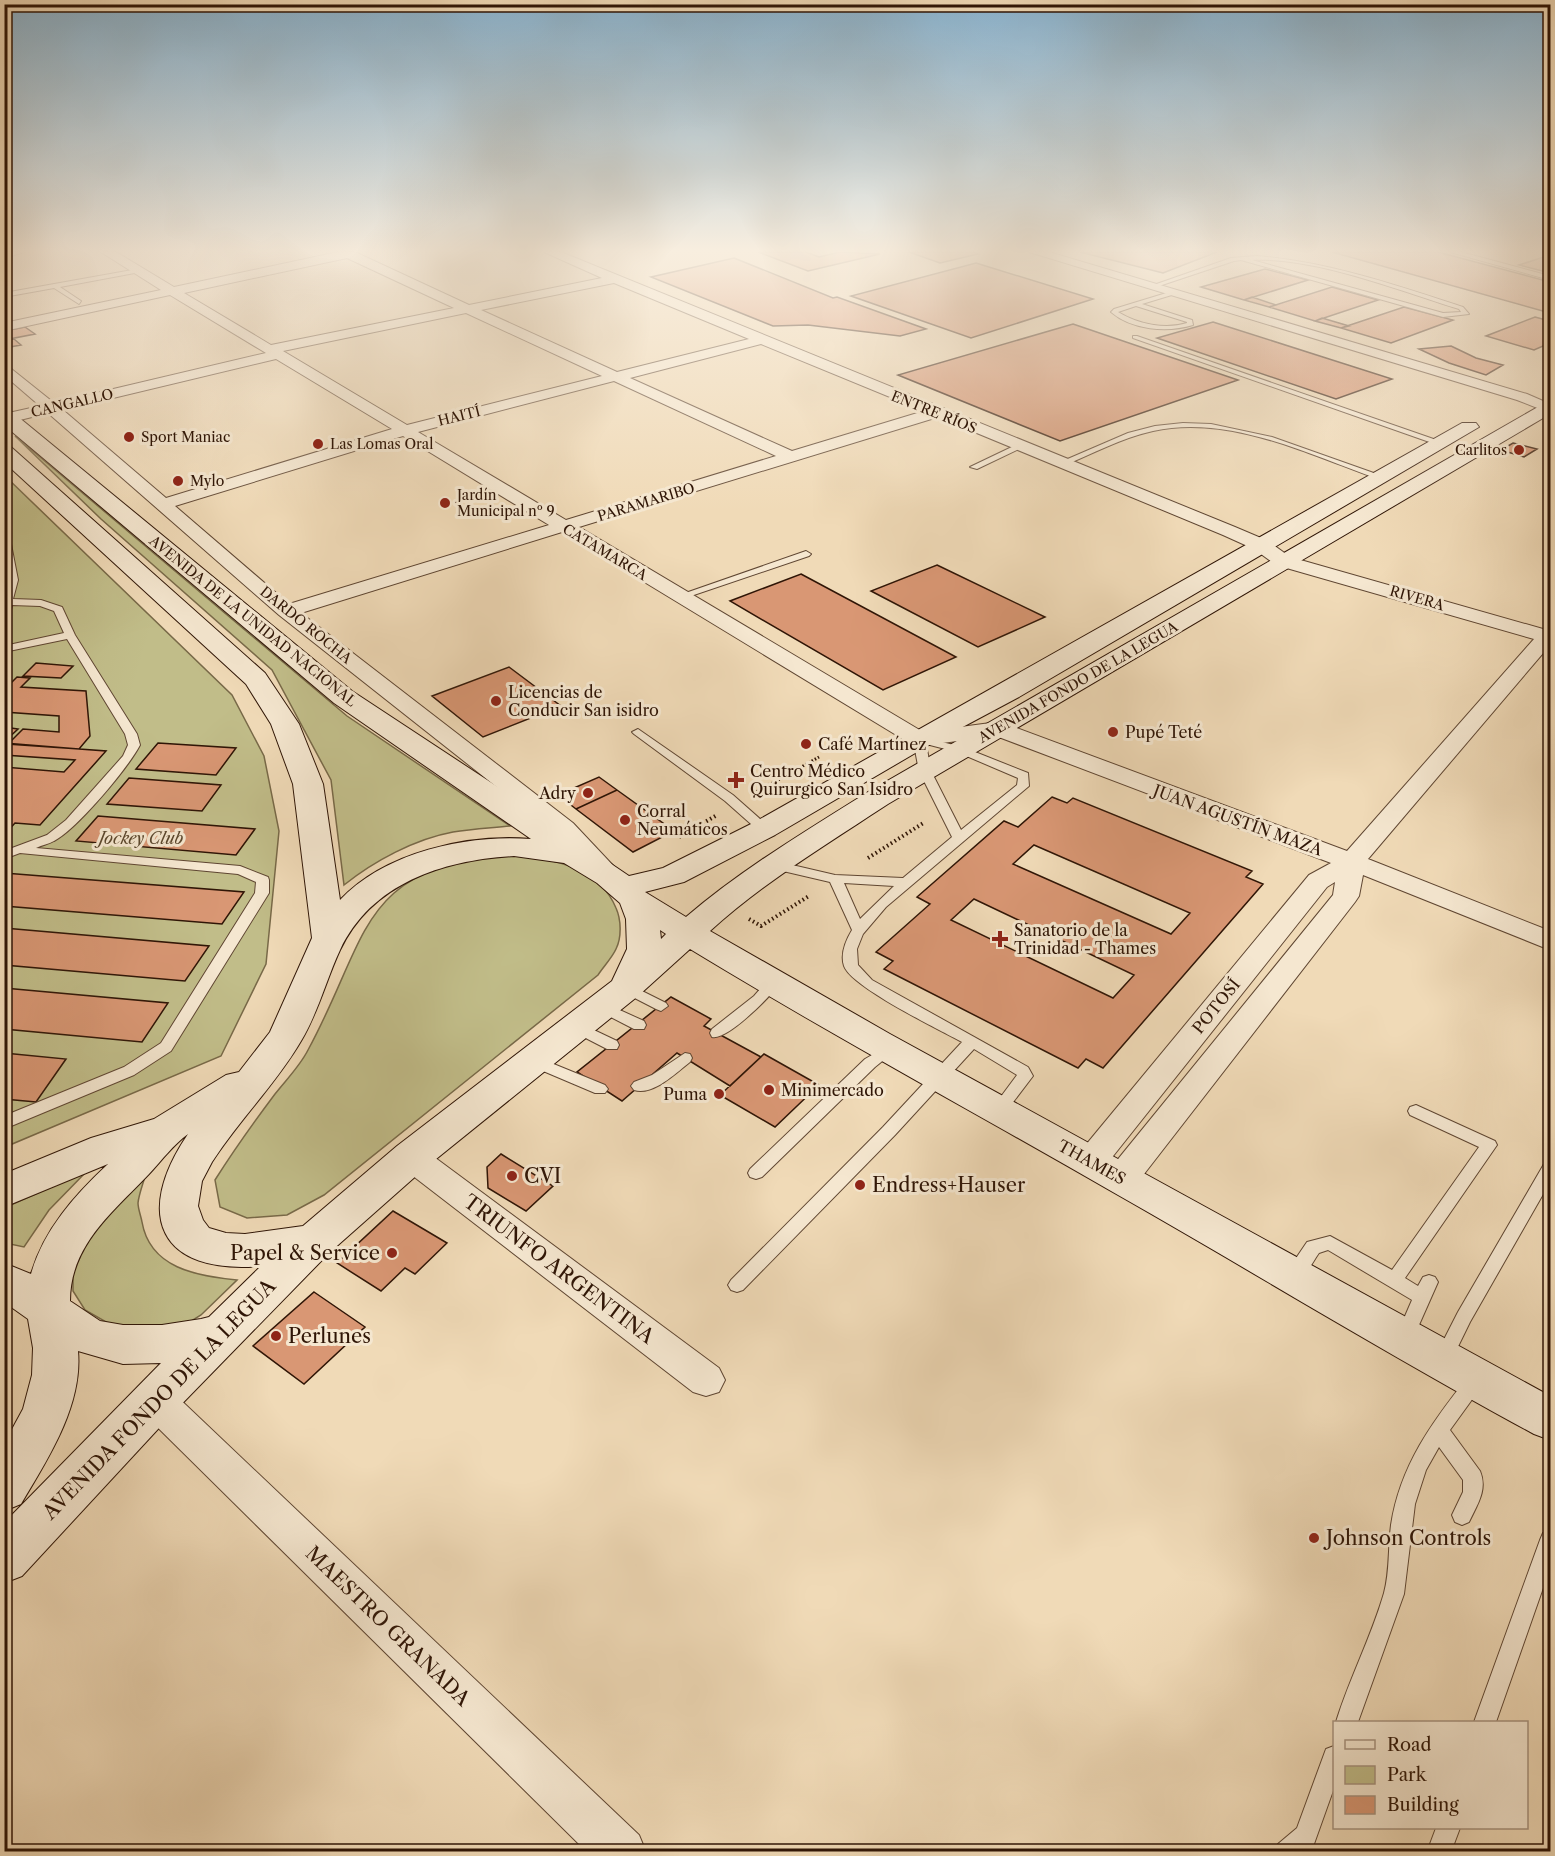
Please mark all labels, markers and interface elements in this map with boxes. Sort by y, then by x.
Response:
street label: CANGALLO [29,385,115,421]
street label: ENTRE RÍOS [889,386,980,437]
street label: HAITÍ [436,401,482,430]
place label: Sport Maniac [141,428,230,446]
marker: Sport Maniac [122,430,136,444]
place label: Las Lomas Oral [330,435,433,453]
marker: Las Lomas Oral [311,437,325,451]
place label: Carlitos [1455,441,1507,459]
marker: Carlitos [1512,443,1526,457]
place label: Mylo [190,472,224,490]
marker: Mylo [171,474,185,488]
street label: PARAMARIBO [595,479,697,525]
place label: Jardín Municipal nº 9 [455,486,555,520]
marker: Jardín Municipal nº 9 [438,496,452,510]
street label: CATAMARCA [559,520,651,585]
street label: AVENIDA DE LA UNIDAD NACIONAL [145,531,360,710]
street label: DARDO ROCHA [256,582,356,668]
street label: RIVERA [1388,582,1447,615]
street label: AVENIDA FONDO DE LA LEGUA [974,617,1181,747]
place label: Licencias de Conducir San isidro [508,682,659,720]
marker: Licencias de Conducir San isidro [489,694,503,708]
place label: Pupé Teté [1125,722,1202,742]
marker: Pupé Teté [1106,725,1120,739]
place label: Café Martínez [818,734,926,754]
marker: Café Martínez [799,737,813,751]
place label: Centro Médico Quirurgico San Isidro [750,761,913,799]
marker: Centro Médico Quirurgico San Isidro [727,771,745,789]
street label: JUAN AGUSTÍN MAZA [1148,779,1326,860]
place label: Adry [538,783,577,803]
marker: Adry [581,786,595,800]
place label: Corral Neumáticos [637,801,728,839]
marker: Corral Neumáticos [618,813,632,827]
park label: Jockey Club [94,828,184,848]
place label: Sanatorio de la Trinidad - Thames [1014,920,1156,958]
marker: Sanatorio de la Trinidad - Thames [991,930,1009,948]
street label: POTOSÍ [1188,975,1244,1037]
place label: Minimercado [781,1080,884,1100]
marker: Minimercado [762,1083,776,1097]
place label: Puma [663,1084,708,1104]
marker: Puma [712,1087,726,1101]
street label: THAMES [1055,1135,1129,1189]
place label: CVI [524,1164,561,1188]
marker: CVI [505,1169,519,1183]
place label: Endress+Hauser [872,1173,1026,1197]
marker: Endress+Hauser [853,1178,867,1192]
street label: TRIUNFO ARGENTINA [459,1189,660,1349]
place label: Papel & Service [230,1241,380,1265]
marker: Papel & Service [385,1246,399,1260]
street label: AVENIDA FONDO DE LA LEGUA [37,1273,281,1525]
place label: Perlunes [288,1324,371,1348]
marker: Perlunes [269,1329,283,1343]
place label: Johnson Controls [1323,1526,1491,1550]
marker: Johnson Controls [1307,1531,1321,1545]
street label: MAESTRO GRANADA [301,1541,476,1712]
legend [1333,1721,1528,1829]
text: Road [1387,1734,1432,1756]
text: Park [1387,1764,1428,1786]
text: Building [1387,1794,1459,1816]

